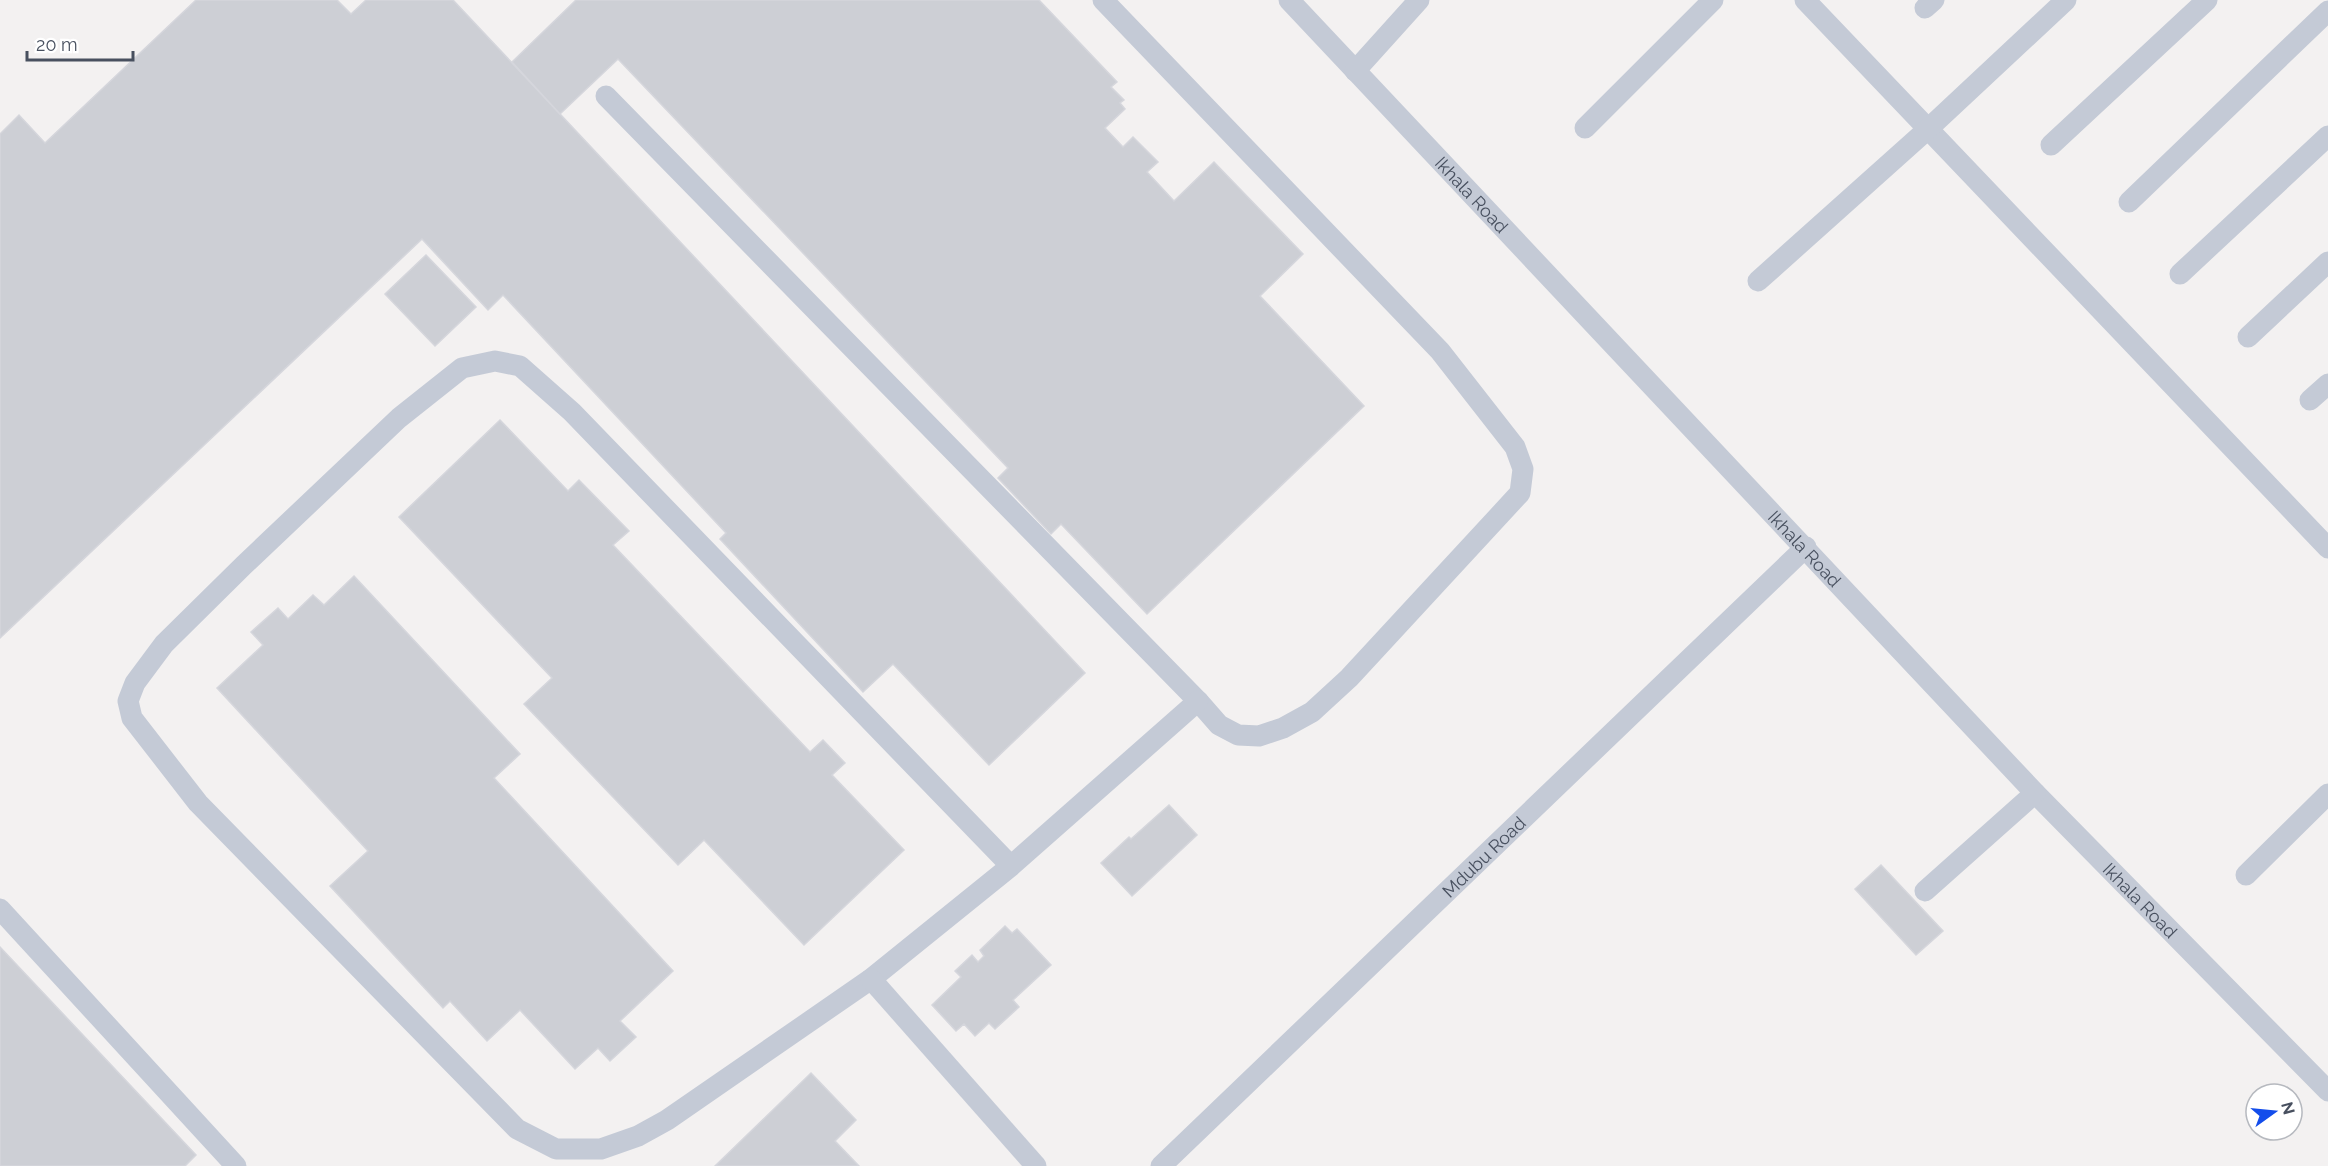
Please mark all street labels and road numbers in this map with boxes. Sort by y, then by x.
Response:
street label: Ikhala Road [1431,152,1513,237]
street label: Ikhala Road [1764,506,1846,591]
street label: Mdubu Road [1438,812,1529,901]
street label: Ikhala Road [2099,858,2182,942]

